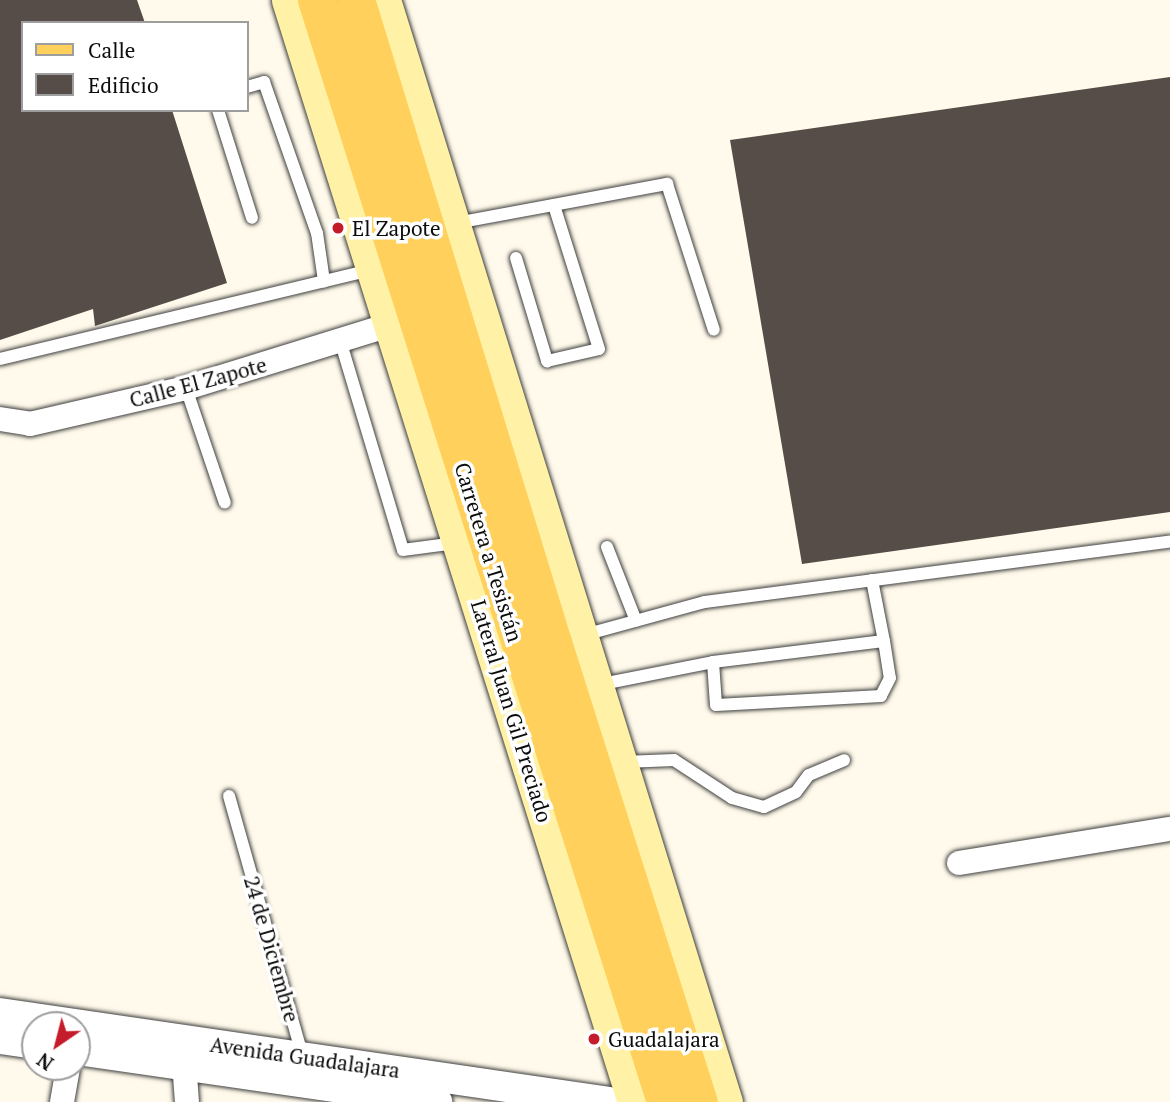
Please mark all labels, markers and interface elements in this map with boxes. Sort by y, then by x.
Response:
legend [21,21,248,112]
text: Calle [88,36,135,64]
text: Edificio [88,71,159,99]
place label: El Zapote [352,215,441,241]
marker: El Zapote [330,220,346,236]
street label: Calle El Zapote [127,352,269,412]
street label: Carretera a Tesistán [450,459,528,645]
street label: Lateral Juan Gil Preciado [466,597,558,825]
street label: 24 de Diciembre [239,873,305,1025]
north arrow [21,1011,91,1081]
place label: Guadalajara [608,1026,720,1052]
street label: Avenida Guadalajara [208,1031,402,1083]
marker: Guadalajara [586,1031,602,1047]
text: N [32,1048,58,1076]

